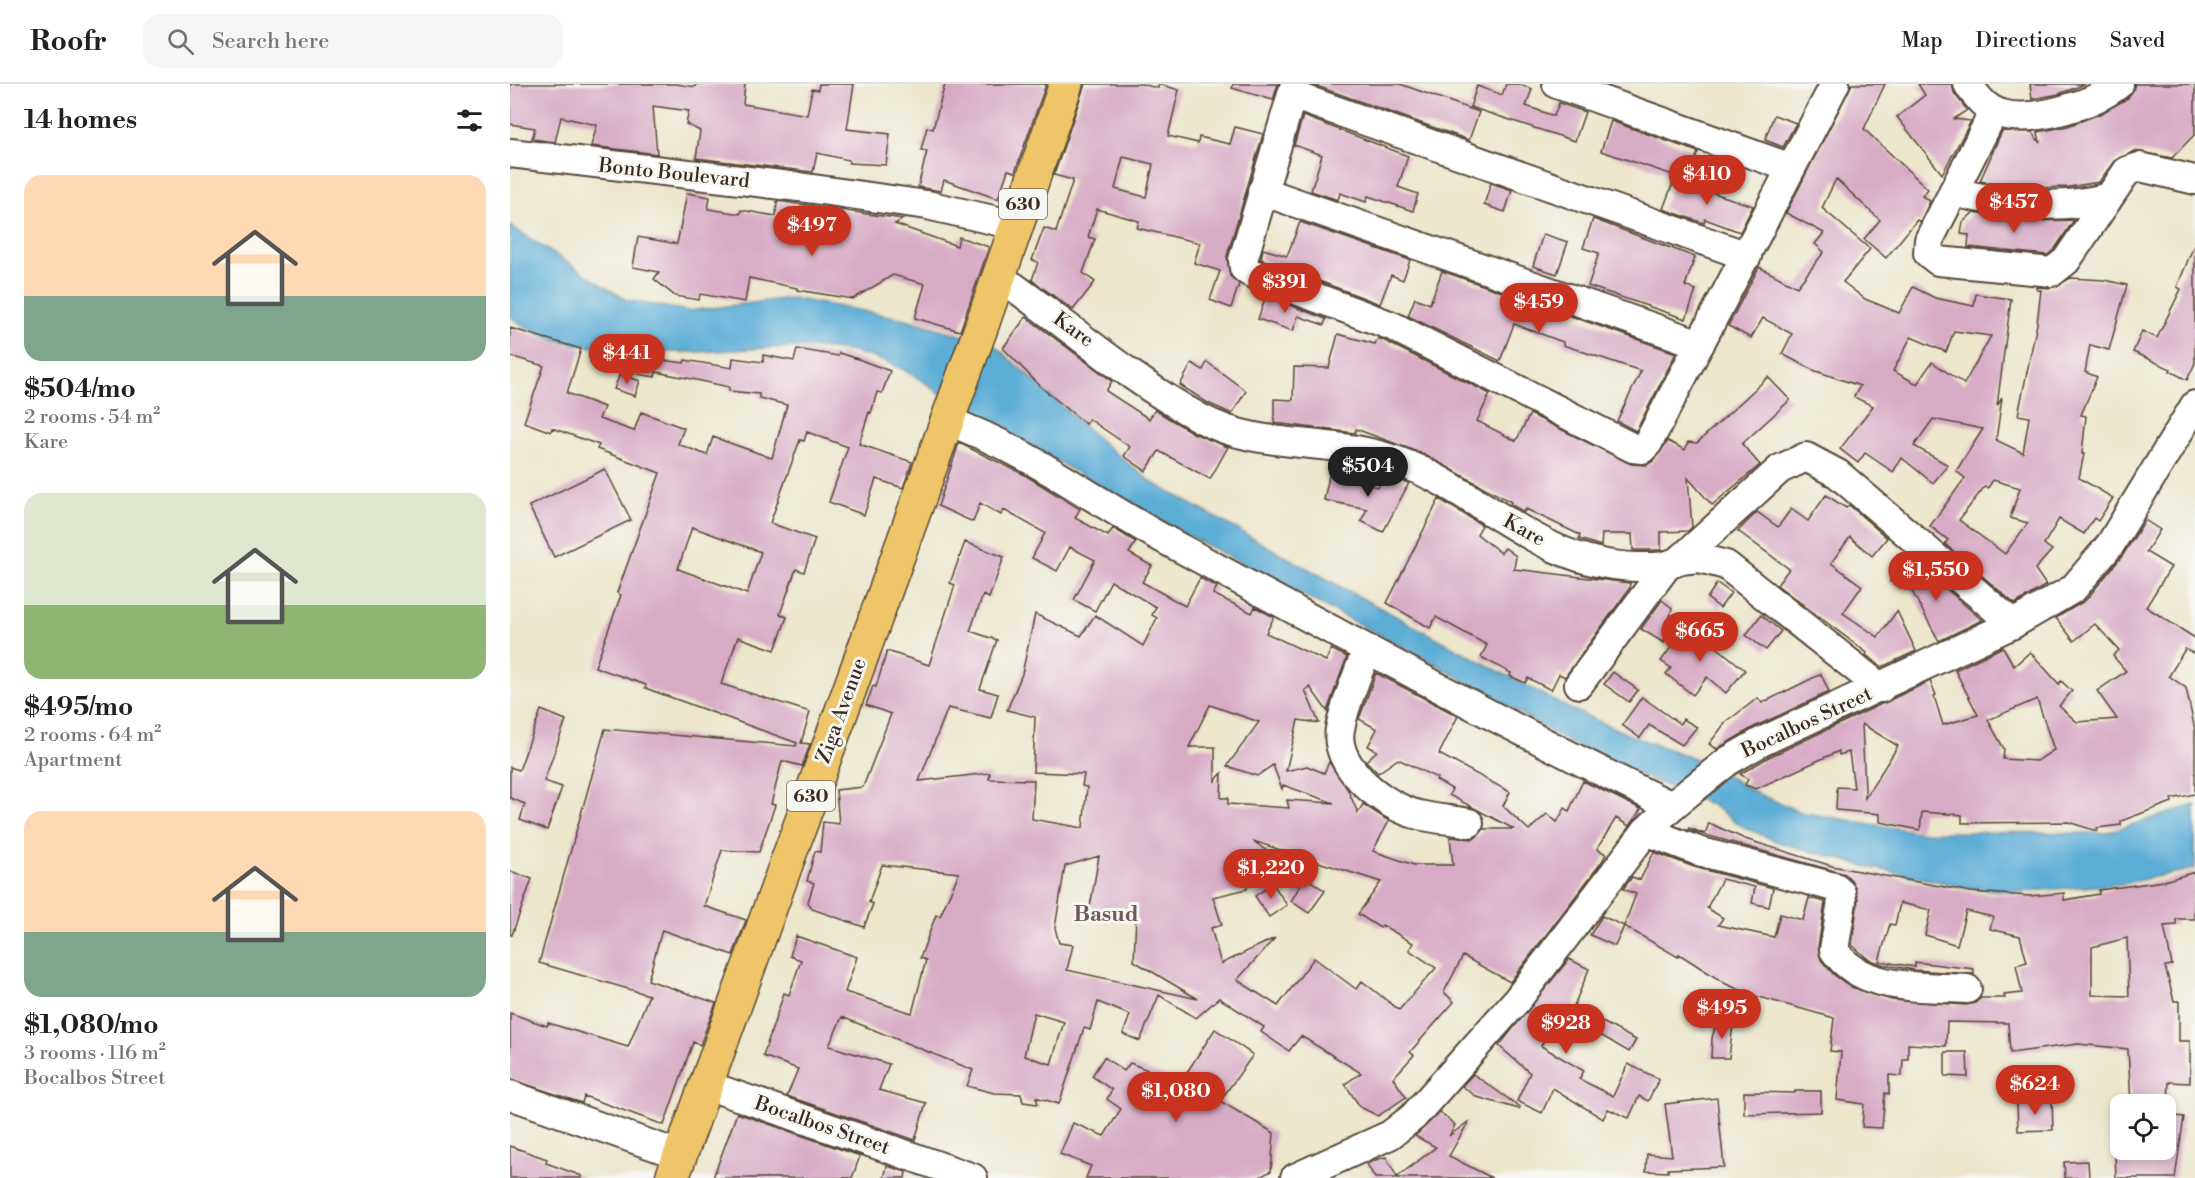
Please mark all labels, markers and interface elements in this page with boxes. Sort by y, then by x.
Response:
search box [143,14,563,68]
text: Roofr [30,24,107,59]
icon: search [164,25,197,58]
text: Search here [212,28,329,55]
text: Map [1901,28,1943,54]
text: Directions [1976,28,2077,54]
text: Saved [2110,28,2165,54]
text: 14 homes [24,104,137,136]
icon: filters [453,104,486,137]
street label: Bonto Boulevard [596,154,751,194]
pin: $410 [1671,155,1743,206]
text: $410 [1683,162,1731,187]
pin: $457 [1978,183,2050,234]
road number: 630 [999,189,1047,219]
text: $457 [1990,190,2038,215]
pin: $497 [776,206,848,257]
text: $497 [787,213,837,238]
icon: home [201,214,309,322]
pin: $391 [1249,263,1321,314]
text: $391 [1262,270,1308,295]
pin: $459 [1503,283,1575,334]
text: $459 [1514,290,1564,315]
street label: Kare [1048,307,1098,353]
pin: $441 [591,334,663,385]
text: $441 [603,341,651,366]
text: $504/mo [24,373,136,405]
text: 2 rooms · 54 m² [24,405,160,430]
text: Kare [24,430,68,455]
pin: $504 [1332,447,1404,498]
text: $504 [1342,454,1394,479]
street label: Kare [1499,509,1549,553]
icon: home [201,532,309,640]
pin: $1,550 [1887,551,1985,602]
text: $1,550 [1902,558,1970,583]
pin: $665 [1664,612,1736,663]
text: $665 [1675,619,1725,644]
street label: Ziga Avenue [811,655,873,767]
street label: Bocalbos Street [1737,682,1876,765]
text: $495/mo [24,691,133,723]
text: 2 rooms · 64 m² [24,723,161,748]
text: Apartment [24,748,122,773]
road number: 630 [787,781,835,811]
pin: $1,220 [1222,849,1320,900]
icon: home [201,850,309,958]
text: $1,220 [1237,856,1305,881]
district label: Basud [1073,901,1139,928]
pin: $495 [1686,989,1758,1040]
text: $495 [1697,996,1747,1021]
pin: $928 [1530,1004,1602,1055]
text: $1,080/mo [24,1009,159,1041]
text: $928 [1541,1011,1591,1036]
text: 3 rooms · 116 m² [24,1041,166,1066]
pin: $624 [1999,1065,2071,1116]
text: Bocalbos Street [24,1066,165,1091]
pin: $1,080 [1127,1072,1225,1123]
text: $624 [2010,1072,2060,1097]
text: $1,080 [1141,1079,1211,1104]
street label: Bocalbos Street [750,1091,893,1161]
map controls [2110,1094,2176,1160]
button: locate [2110,1094,2176,1160]

